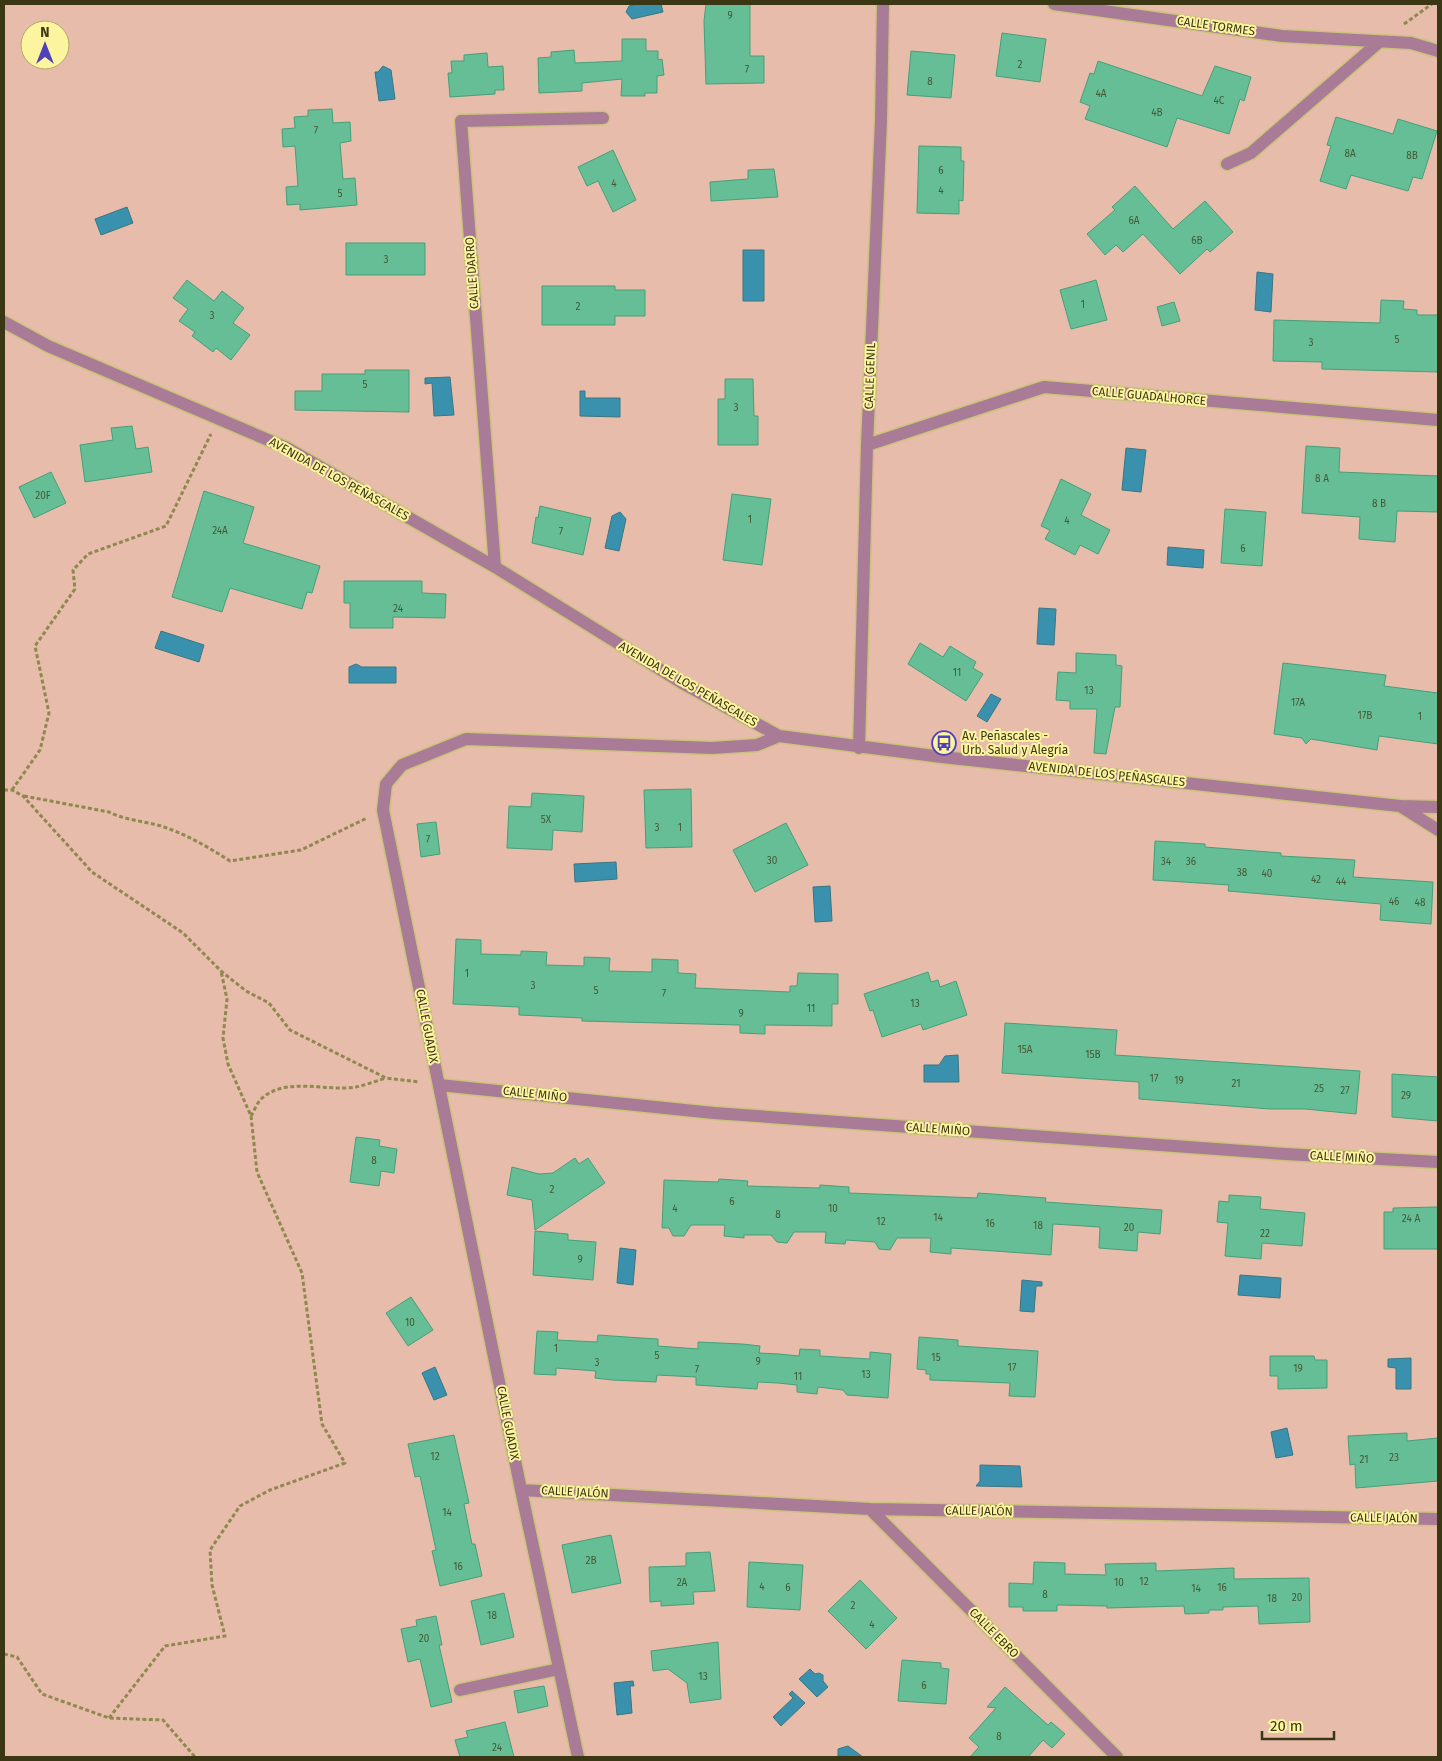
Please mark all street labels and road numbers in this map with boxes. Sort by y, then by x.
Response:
street label: CALLE TORMES [1176,14,1256,38]
street label: CALLE DARRO [462,236,482,310]
street label: CALLE GENIL [862,342,878,410]
street label: CALLE GUADALHORCE [1091,384,1207,408]
street label: AVENIDA DE LOS PEÑASCALES [267,434,412,524]
street label: AVENIDA DE LOS PEÑASCALES [616,638,761,730]
street label: AVENIDA DE LOS PEÑASCALES [1028,758,1187,789]
street label: CALLE GUADIX [413,988,441,1065]
street label: CALLE MIÑO [502,1083,568,1104]
street label: CALLE MIÑO [905,1119,971,1138]
street label: CALLE MIÑO [1309,1147,1375,1166]
street label: CALLE GUADIX [494,1385,522,1462]
street label: CALLE JALÓN [541,1482,609,1501]
street label: CALLE JALÓN [945,1502,1013,1519]
street label: CALLE JALÓN [1350,1509,1418,1526]
street label: CALLE EBRO [966,1605,1022,1661]

